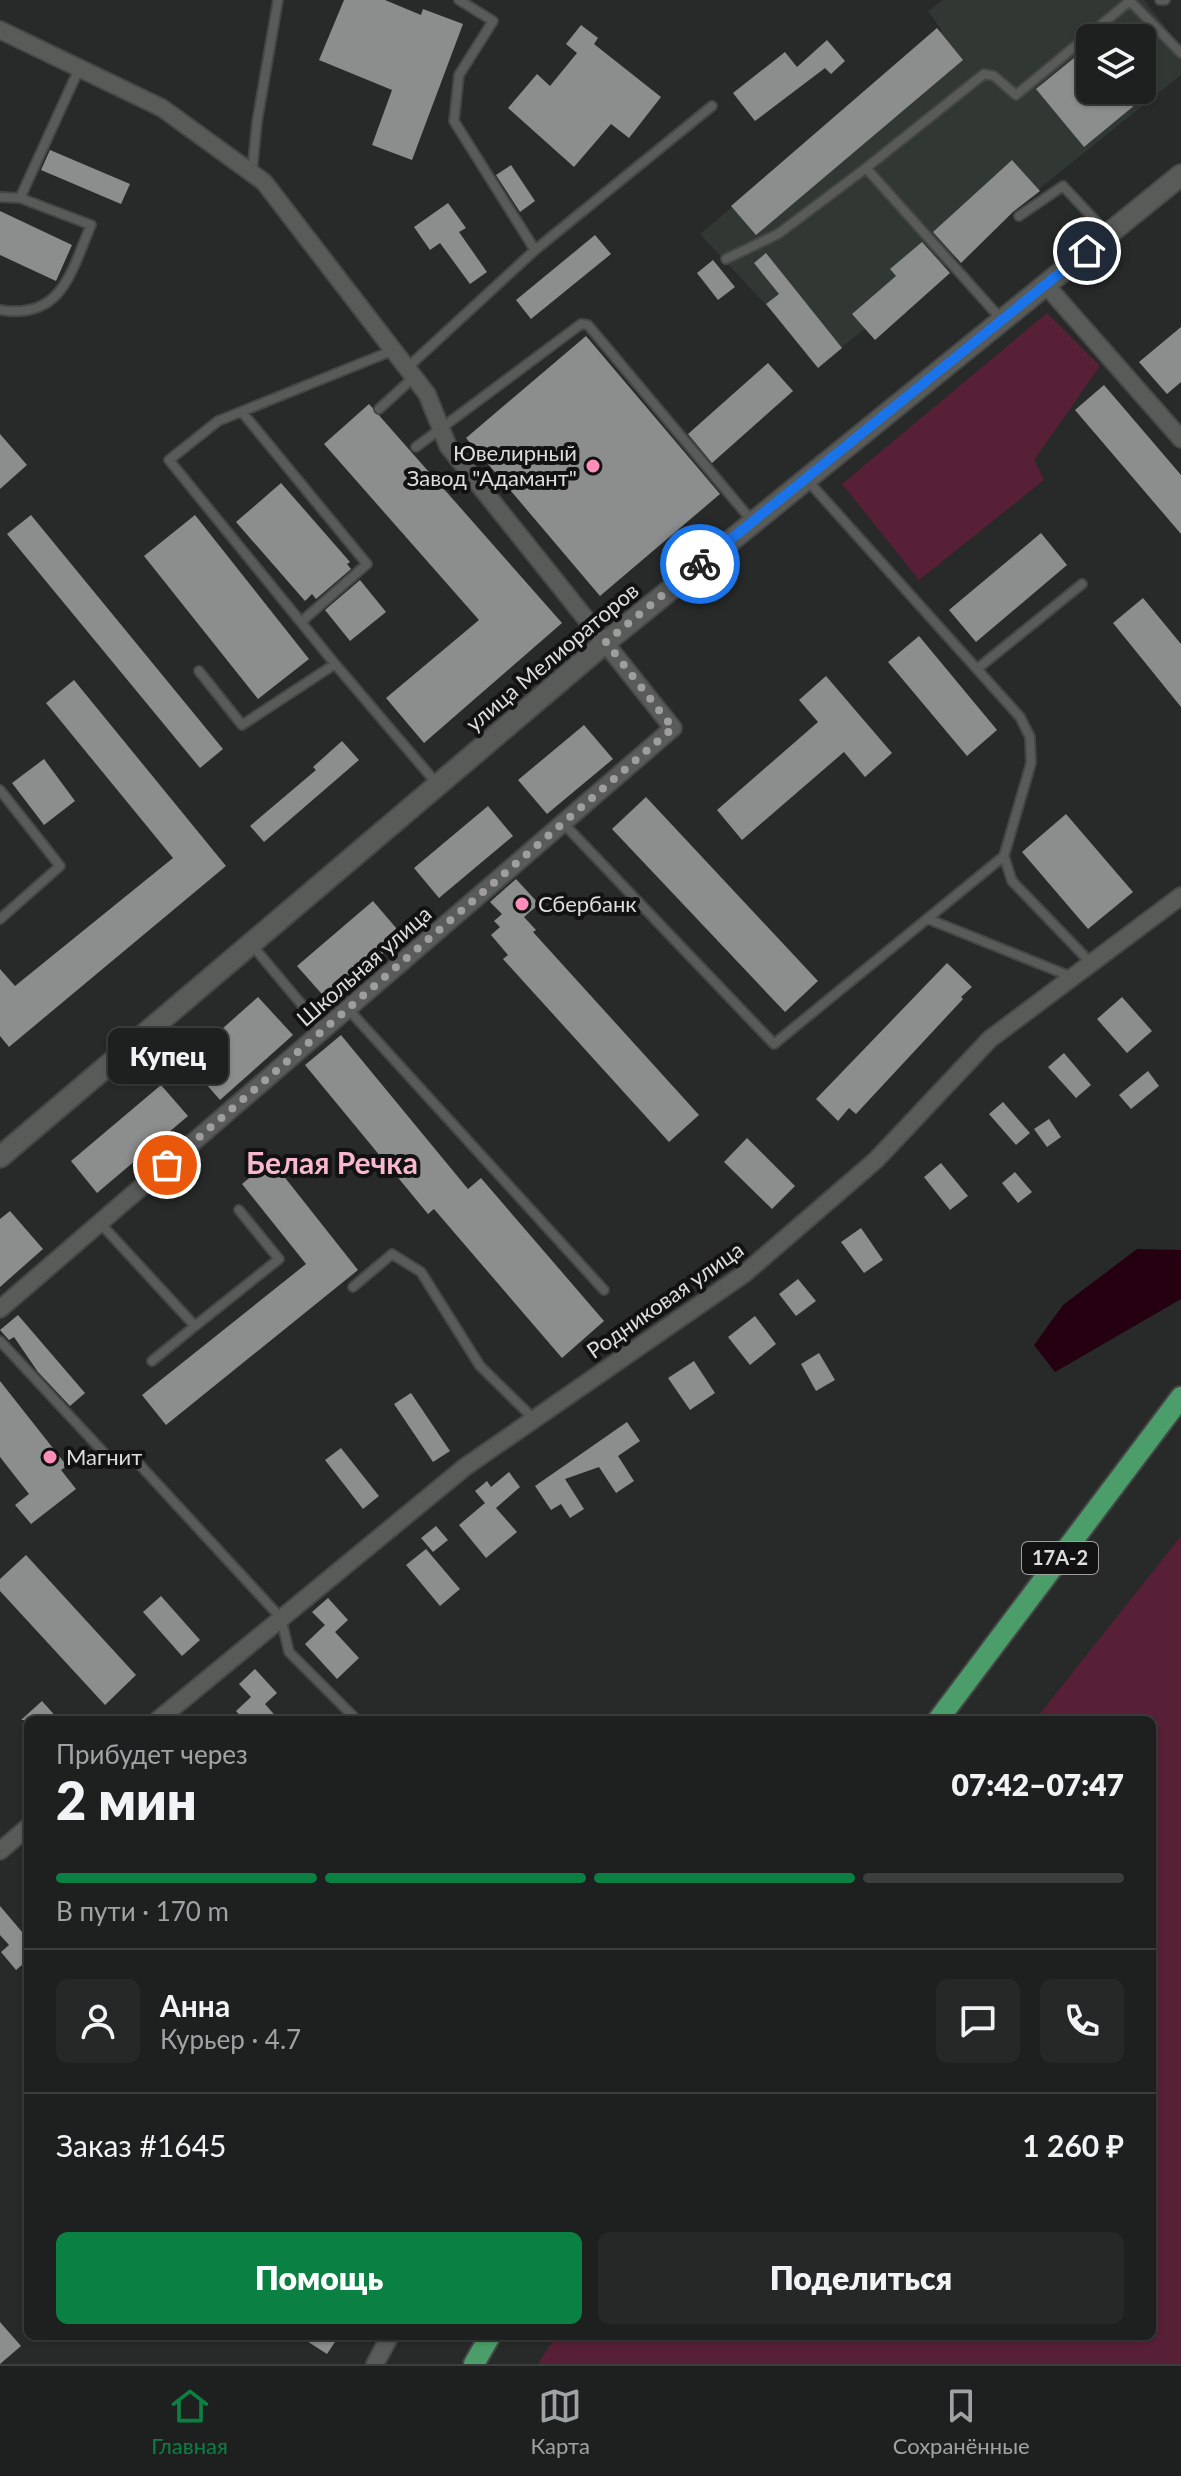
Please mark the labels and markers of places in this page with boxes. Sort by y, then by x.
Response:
pin [1053,217,1121,285]
place label: Ювелирный Завод "Адамант" [407,439,577,491]
marker: Ювелирный Завод "Адамант" [584,457,602,475]
place label: Сбербанк [538,890,637,917]
marker: Сбербанк [513,895,531,913]
callout: Купец [107,1029,227,1085]
pin [133,1131,201,1199]
place label: Магнит [66,1443,142,1470]
marker: Магнит [41,1448,59,1466]

